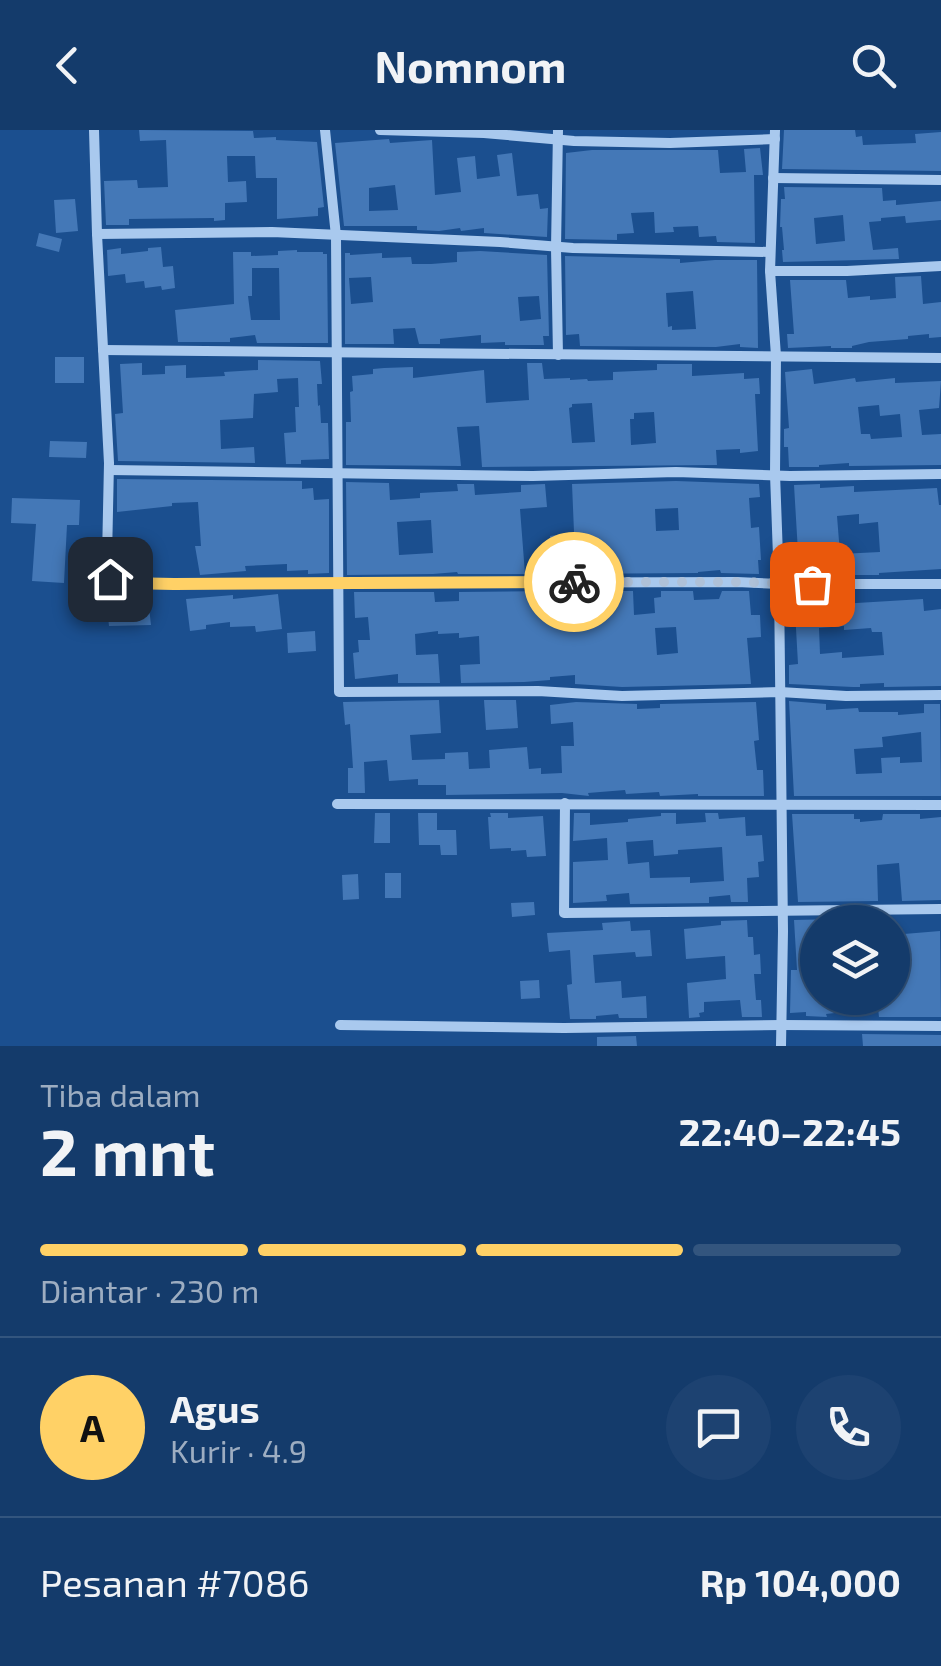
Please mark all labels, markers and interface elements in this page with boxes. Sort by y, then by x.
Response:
icon: back [40,38,95,93]
text: Nomnom [375,38,566,92]
icon: search [846,38,901,93]
courier [524,532,624,632]
pin [68,537,153,622]
pin [770,542,855,627]
icon: home [83,552,138,607]
icon: bike [547,555,602,610]
icon: bag [785,557,840,612]
map controls [800,905,910,1015]
button: layers [800,905,910,1015]
text: Tiba dalam [40,1075,200,1113]
text: 22:40–22:45 [679,1108,901,1154]
text: 2 mnt [40,1111,215,1189]
text: Diantar · 230 m [40,1271,259,1309]
button: chat [666,1375,771,1480]
button: phone [796,1375,901,1480]
text: Agus [170,1385,260,1431]
text: A [80,1404,105,1450]
text: Kurir · 4.9 [170,1431,307,1469]
text: Pesanan #7086 [40,1559,309,1605]
text: Rp 104,000 [700,1559,901,1605]

